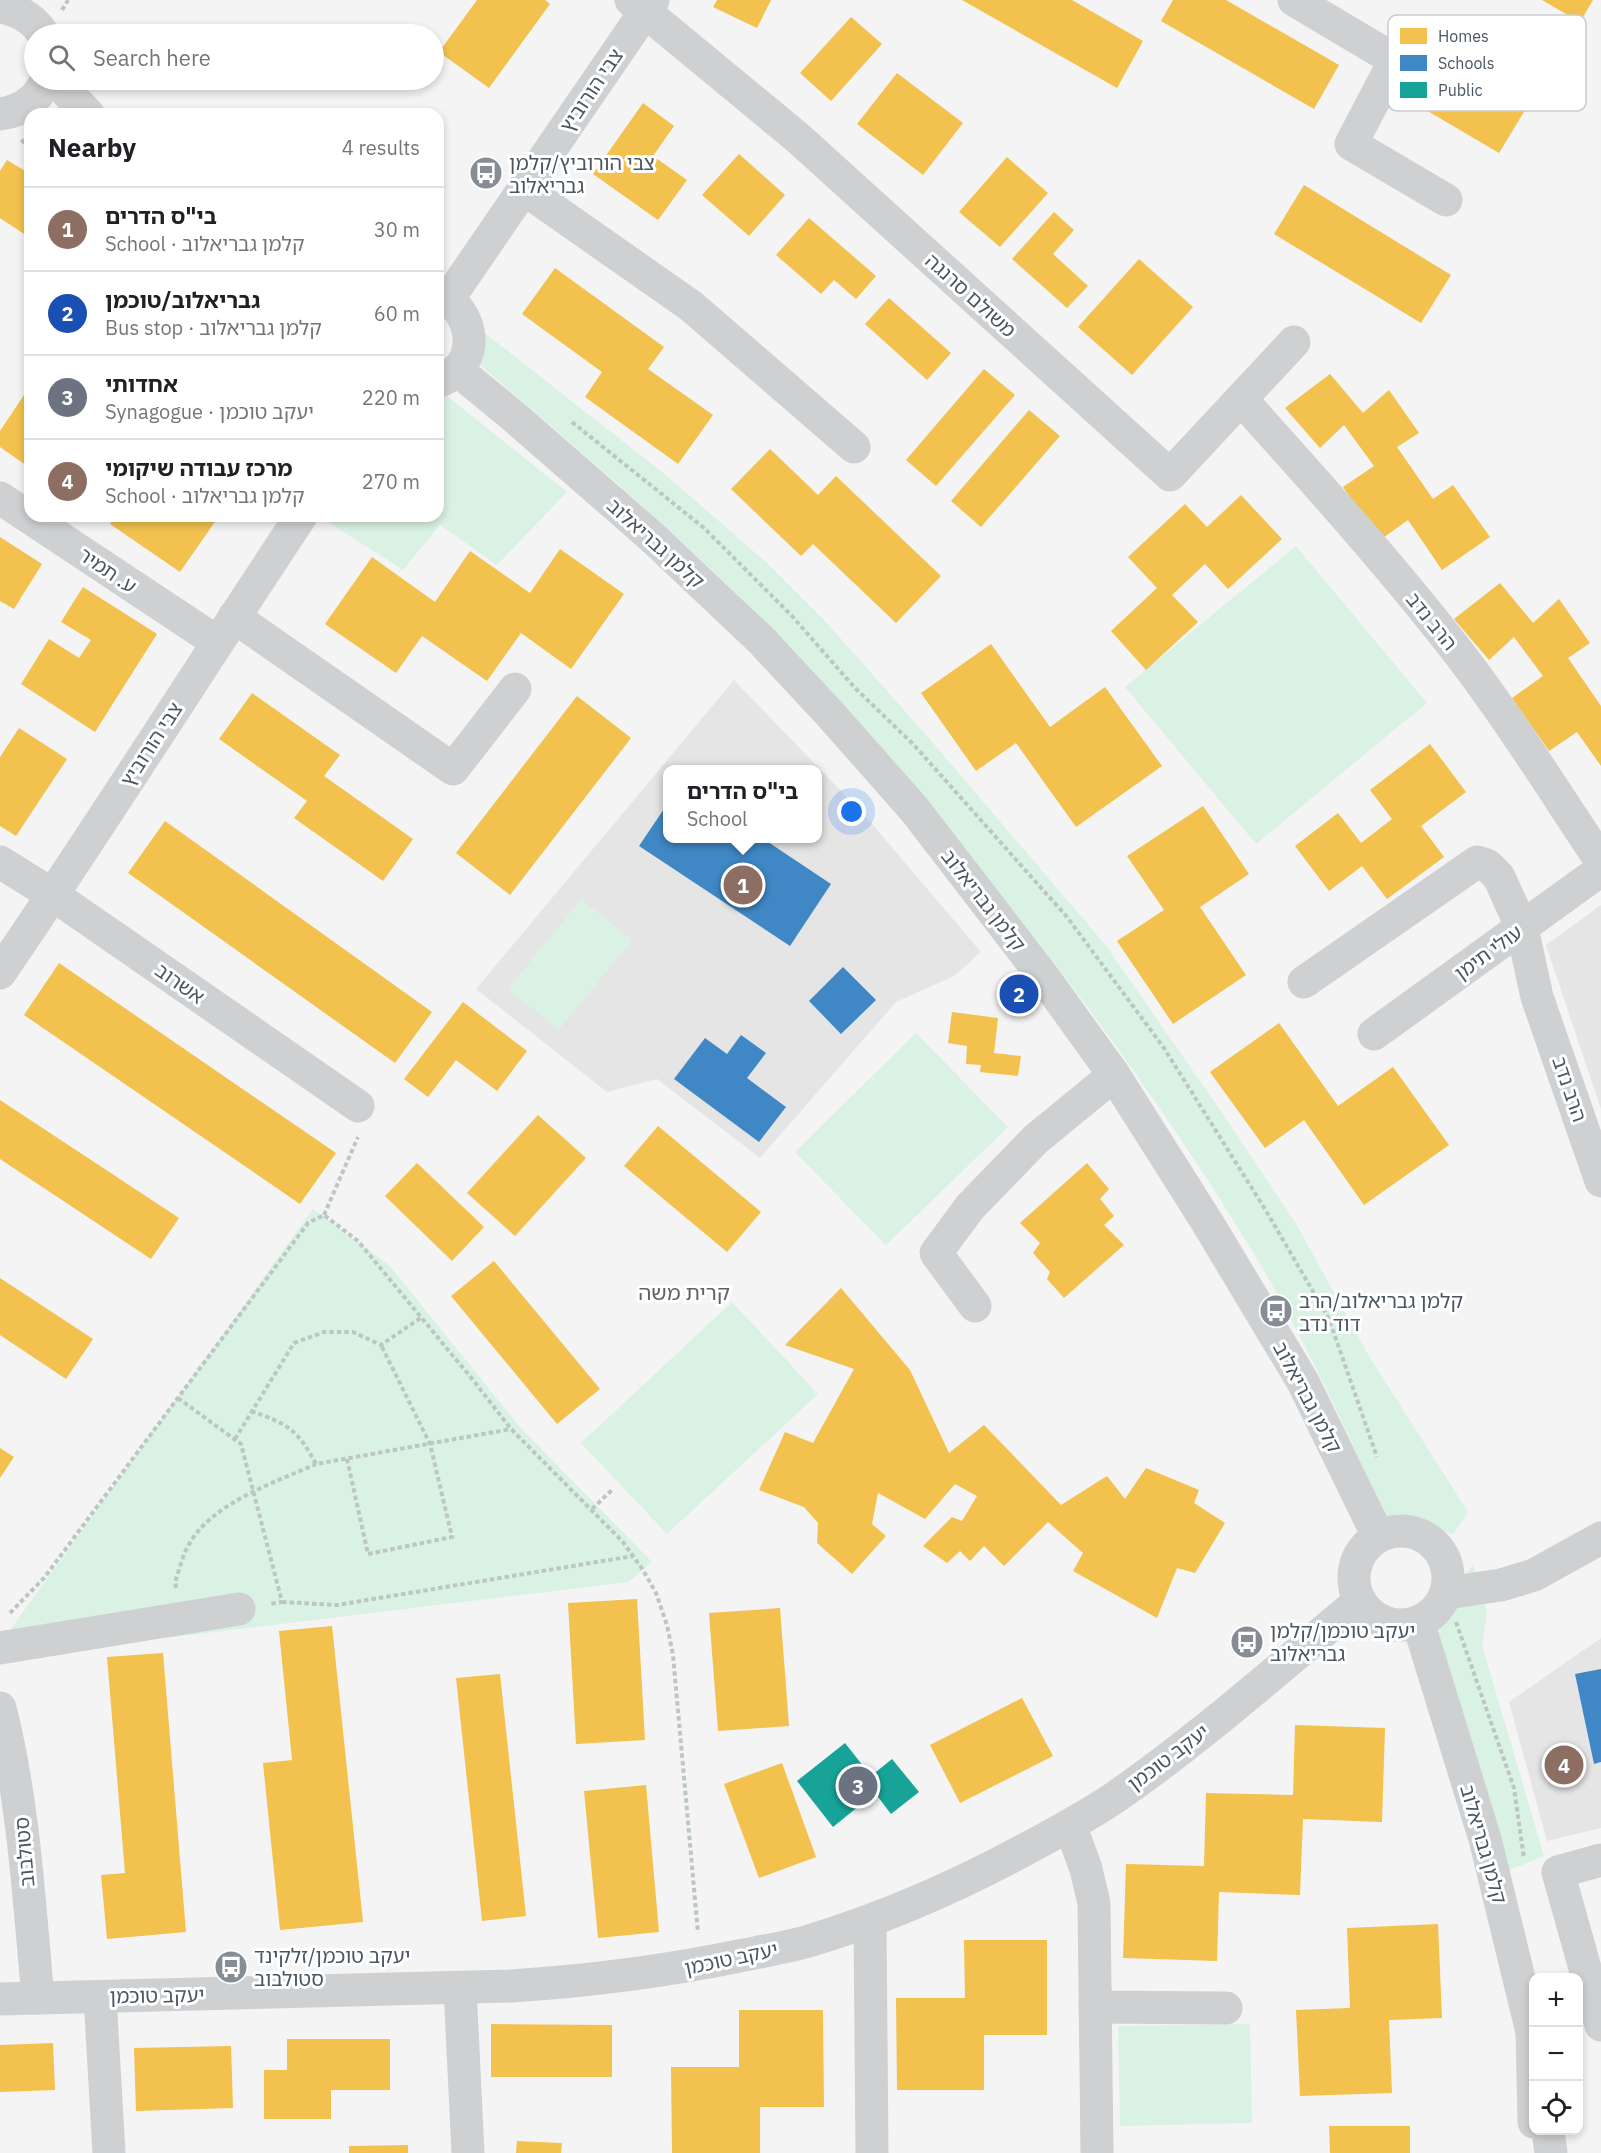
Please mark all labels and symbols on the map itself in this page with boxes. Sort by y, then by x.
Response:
legend [1388,15,1586,111]
text: Homes [1438,26,1489,46]
street label: צבי הורוביץ [553,43,629,137]
text: Schools [1438,53,1495,73]
text: Public [1438,80,1482,100]
place label: צבי הורוביץ/קלמן גבריאלוב [509,149,655,199]
bus stop icon: צבי הורוביץ/קלמן גבריאלוב [468,155,504,191]
street label: משולם סרנגה [920,247,1022,343]
street label: קלמן גבריאלוב [601,492,711,594]
street label: ע. תמיר [74,541,142,599]
street label: הרב נדב [1400,586,1464,656]
street label: צבי הורוביץ [114,697,188,791]
your location [837,797,866,826]
street label: קלמן גבריאלוב [936,843,1032,957]
pin: 1 [724,862,762,908]
street label: עולי תימן [1449,918,1527,986]
street label: אשרוב [150,956,210,1010]
pin: 2 [1000,972,1038,1016]
street label: הרב נדב [1546,1053,1594,1125]
district label: קרית משה [638,1278,730,1306]
place label: קלמן גבריאלוב/הרב דוד נדב [1299,1287,1463,1337]
bus stop icon: קלמן גבריאלוב/הרב דוד נדב [1258,1293,1294,1329]
street label: קלמן גבריאלוב [1267,1337,1349,1457]
place label: יעקב טוכמן/קלמן גבריאלוב [1270,1617,1415,1667]
bus stop icon: יעקב טוכמן/קלמן גבריאלוב [1229,1624,1265,1660]
street label: יעקב טוכמן [1122,1718,1214,1796]
pin: 4 [1544,1742,1584,1788]
pin: 3 [838,1764,878,1808]
street label: קלמן גבריאלוב [1454,1781,1514,1907]
street label: סטולבוב [8,1816,40,1888]
street label: יעקב טוכמן [682,1935,780,1981]
place label: יעקב טוכמן/זלקינד סטולבוב [254,1942,410,1992]
bus stop icon: יעקב טוכמן/זלקינד סטולבוב [213,1949,249,1985]
street label: יעקב טוכמן [109,1981,205,2009]

